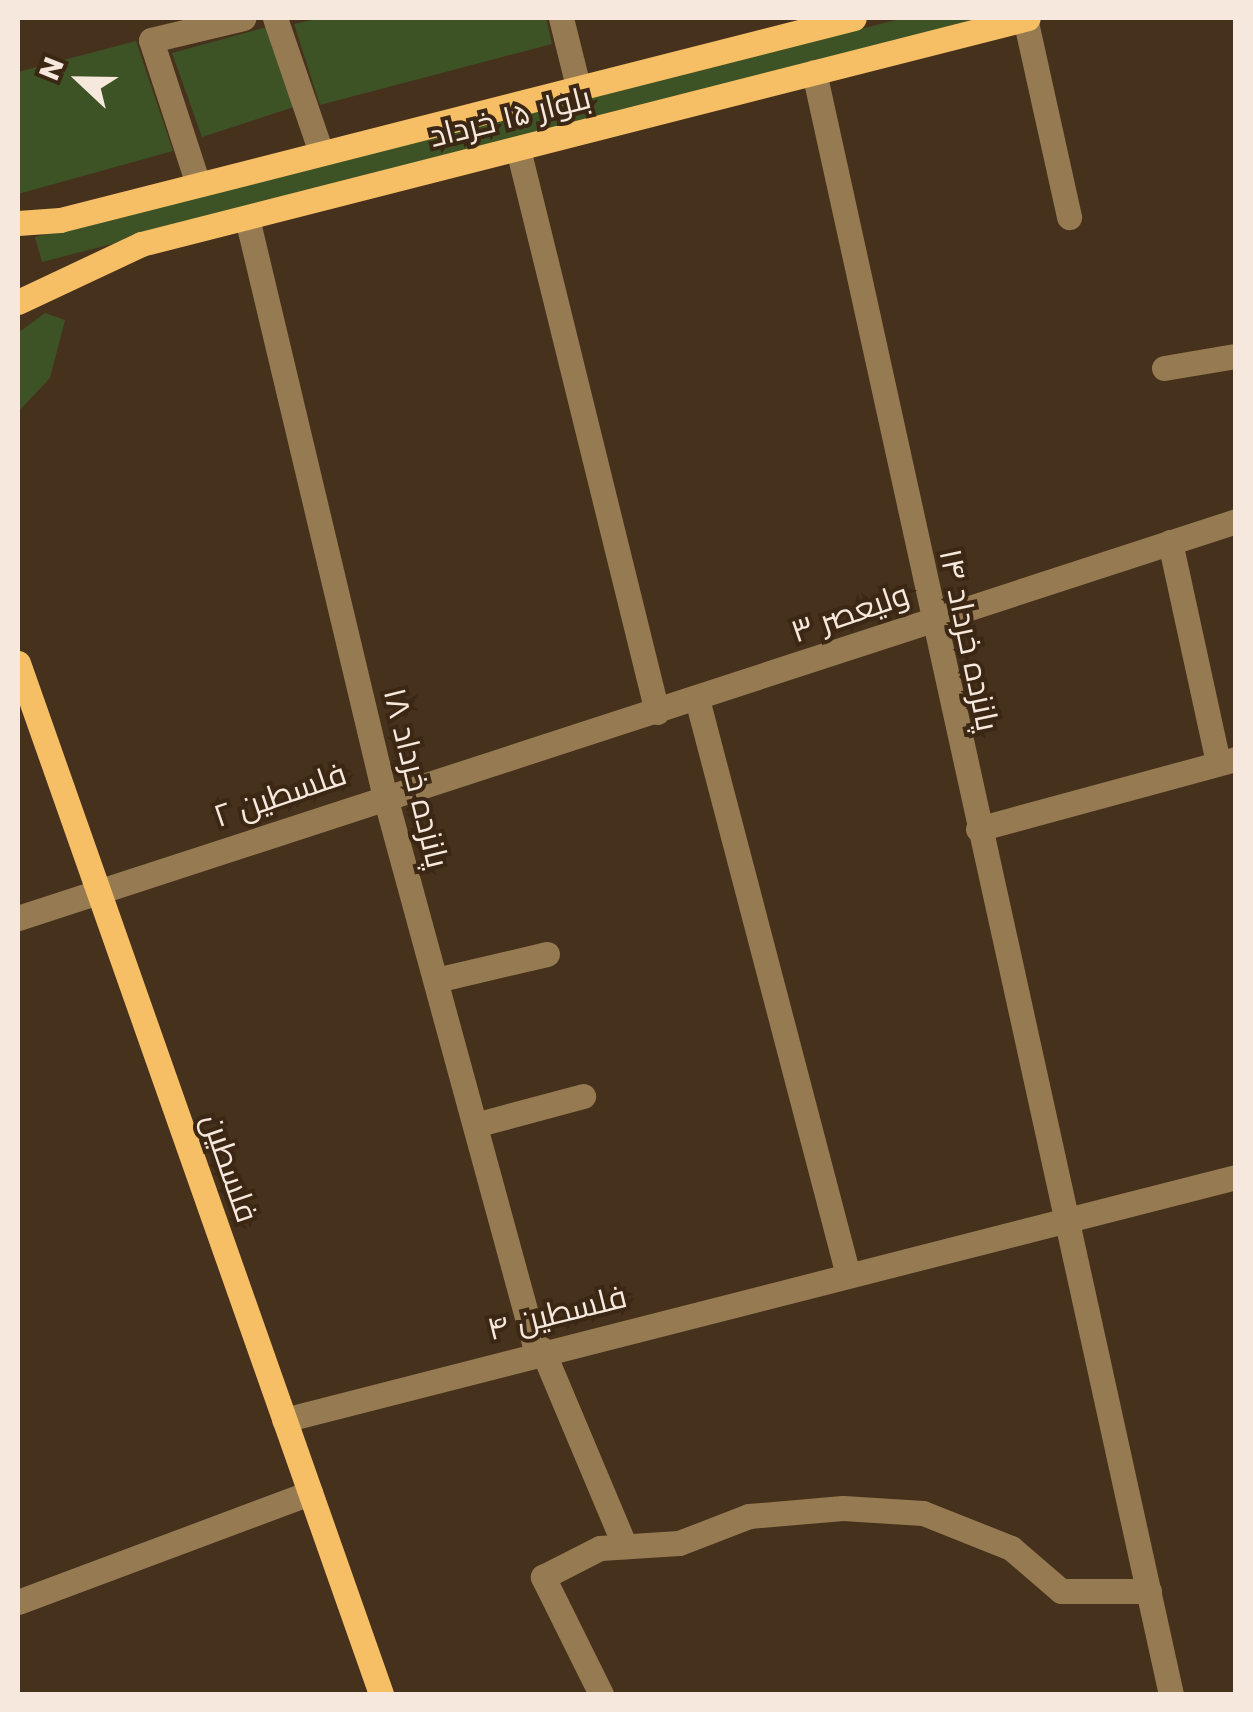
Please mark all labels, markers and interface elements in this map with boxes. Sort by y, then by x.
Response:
north arrow [30,30,130,130]
text: N [30,52,74,86]
street label: بلوار ۱۵ خرداد [425,78,595,156]
street label: پانزده خرداد ۱۴ [931,545,1007,735]
street label: ولیعصر ۳ [786,575,914,651]
street label: پانزده خرداد ۱۸ [375,684,457,872]
street label: فلسطین ۲ [209,754,351,836]
street label: فلسطین [194,1109,266,1227]
street label: فلسطین ۴ [483,1277,631,1349]

